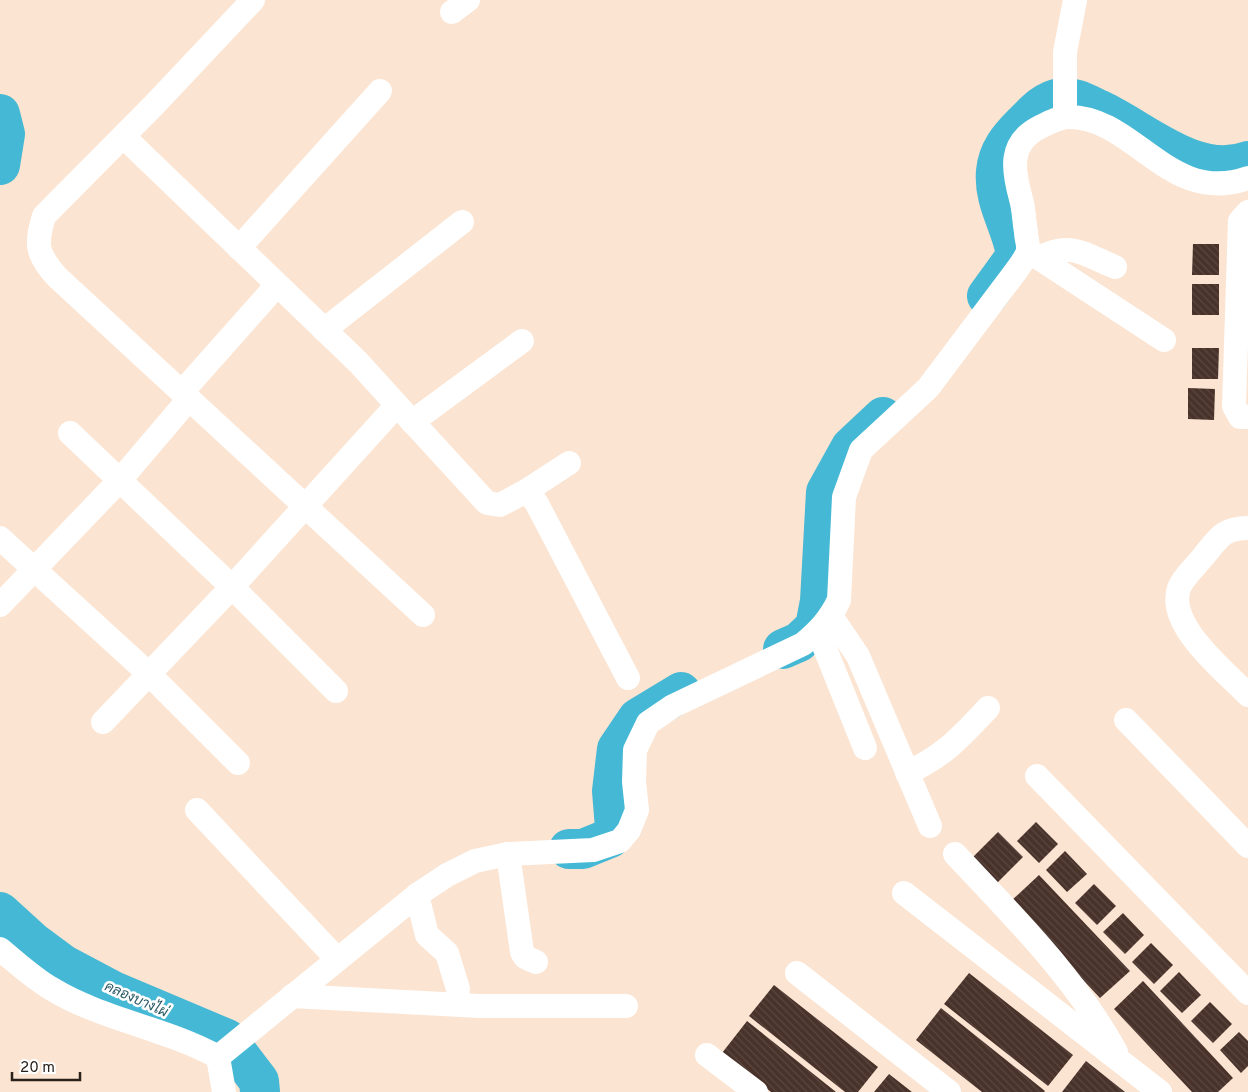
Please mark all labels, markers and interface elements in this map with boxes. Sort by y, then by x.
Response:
water label: คลองบางไผ่ [102,978,172,1022]
scale bar [12,1050,80,1082]
text: 20 m [20,1059,55,1078]

